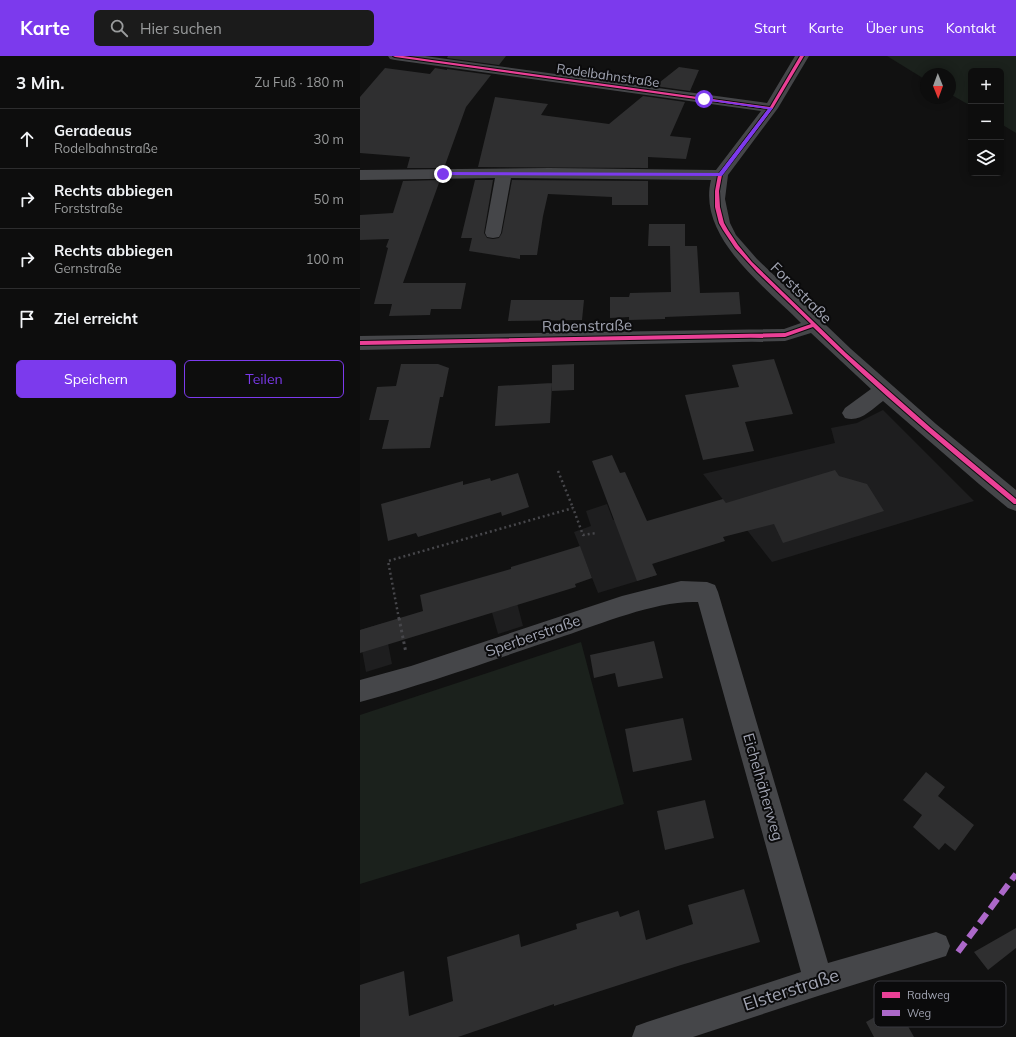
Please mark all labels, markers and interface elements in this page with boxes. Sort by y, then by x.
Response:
search box [94,10,374,46]
text: Karte [20,16,70,40]
icon: search [108,17,130,39]
text: Hier suchen [140,19,222,38]
text: Start [754,19,786,37]
text: Karte [808,19,844,37]
text: Über uns [866,19,924,37]
text: Kontakt [946,19,996,37]
street label: Rodelbahnstraße [556,60,660,90]
north arrow [920,68,956,104]
map controls [968,68,1004,176]
button: + [968,68,1004,104]
text: 3 Min. [16,72,65,93]
text: Zu Fuß · 180 m [255,74,344,90]
route start [695,90,713,108]
button: − [968,104,1004,140]
text: Geradeaus [54,121,132,140]
icon: ahead [16,128,38,150]
text: 30 m [314,131,344,147]
text: Rodelbahnstraße [54,140,158,156]
button: layers [968,140,1004,176]
route end [434,165,452,183]
text: Rechts abbiegen [54,181,173,200]
icon: right [16,188,38,210]
text: 50 m [314,191,344,207]
text: Forststraße [54,200,123,216]
text: Rechts abbiegen [54,241,173,260]
icon: right [16,248,38,270]
text: 100 m [306,251,344,267]
street label: Forststraße [767,258,836,327]
text: Gernstraße [54,260,122,276]
icon: arrive [16,308,38,330]
text: Ziel erreicht [54,309,138,328]
street label: Rabenstraße [542,315,632,336]
button: Speichern [16,360,176,398]
button: Teilen [184,360,344,398]
street label: Sperberstraße [483,610,583,661]
street label: Eichelhäherweg [739,731,788,843]
street label: Elsterstraße [740,963,842,1016]
legend [874,981,1006,1027]
text: Radweg [907,988,950,1002]
text: Weg [907,1006,931,1020]

